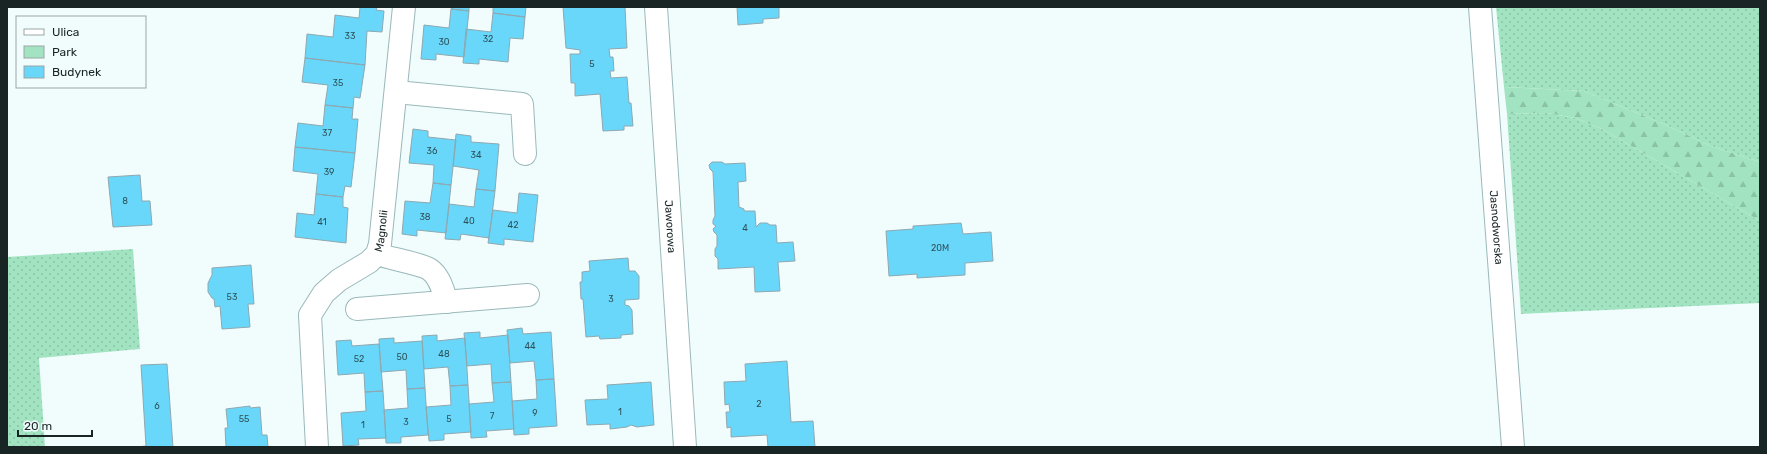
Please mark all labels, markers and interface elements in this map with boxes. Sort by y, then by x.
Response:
legend [16,16,146,88]
text: Ulica [52,25,79,39]
house number: 33 [345,31,355,41]
house number: 32 [483,34,493,44]
house number: 30 [438,37,450,47]
text: Park [52,45,78,59]
house number: 5 [589,59,595,69]
text: Budynek [52,65,102,79]
house number: 35 [333,78,343,88]
house number: 37 [322,128,332,138]
house number: 36 [427,146,438,156]
house number: 34 [471,150,482,160]
house number: 39 [324,167,334,177]
street label: Jasnodworska [1487,190,1505,265]
house number: 8 [122,196,128,206]
street label: Jaworowa [662,200,678,253]
street label: Magnolii [372,209,390,254]
house number: 38 [419,212,431,222]
house number: 40 [463,216,475,226]
house number: 41 [317,217,327,227]
house number: 42 [508,220,518,230]
house number: 4 [742,223,748,233]
house number: 20M [931,243,949,253]
house number: 53 [227,292,237,302]
house number: 3 [608,294,614,304]
house number: 44 [524,341,536,351]
house number: 48 [438,349,450,359]
house number: 50 [396,352,408,362]
house number: 52 [354,354,364,364]
house number: 2 [756,399,762,409]
house number: 6 [154,401,160,411]
house number: 1 [618,407,622,417]
house number: 9 [532,408,538,418]
house number: 7 [490,411,495,421]
scale bar [18,412,92,438]
house number: 55 [239,414,249,424]
house number: 5 [446,414,452,424]
house number: 3 [403,417,409,427]
text: 20 m [24,419,52,433]
house number: 1 [361,420,365,430]

